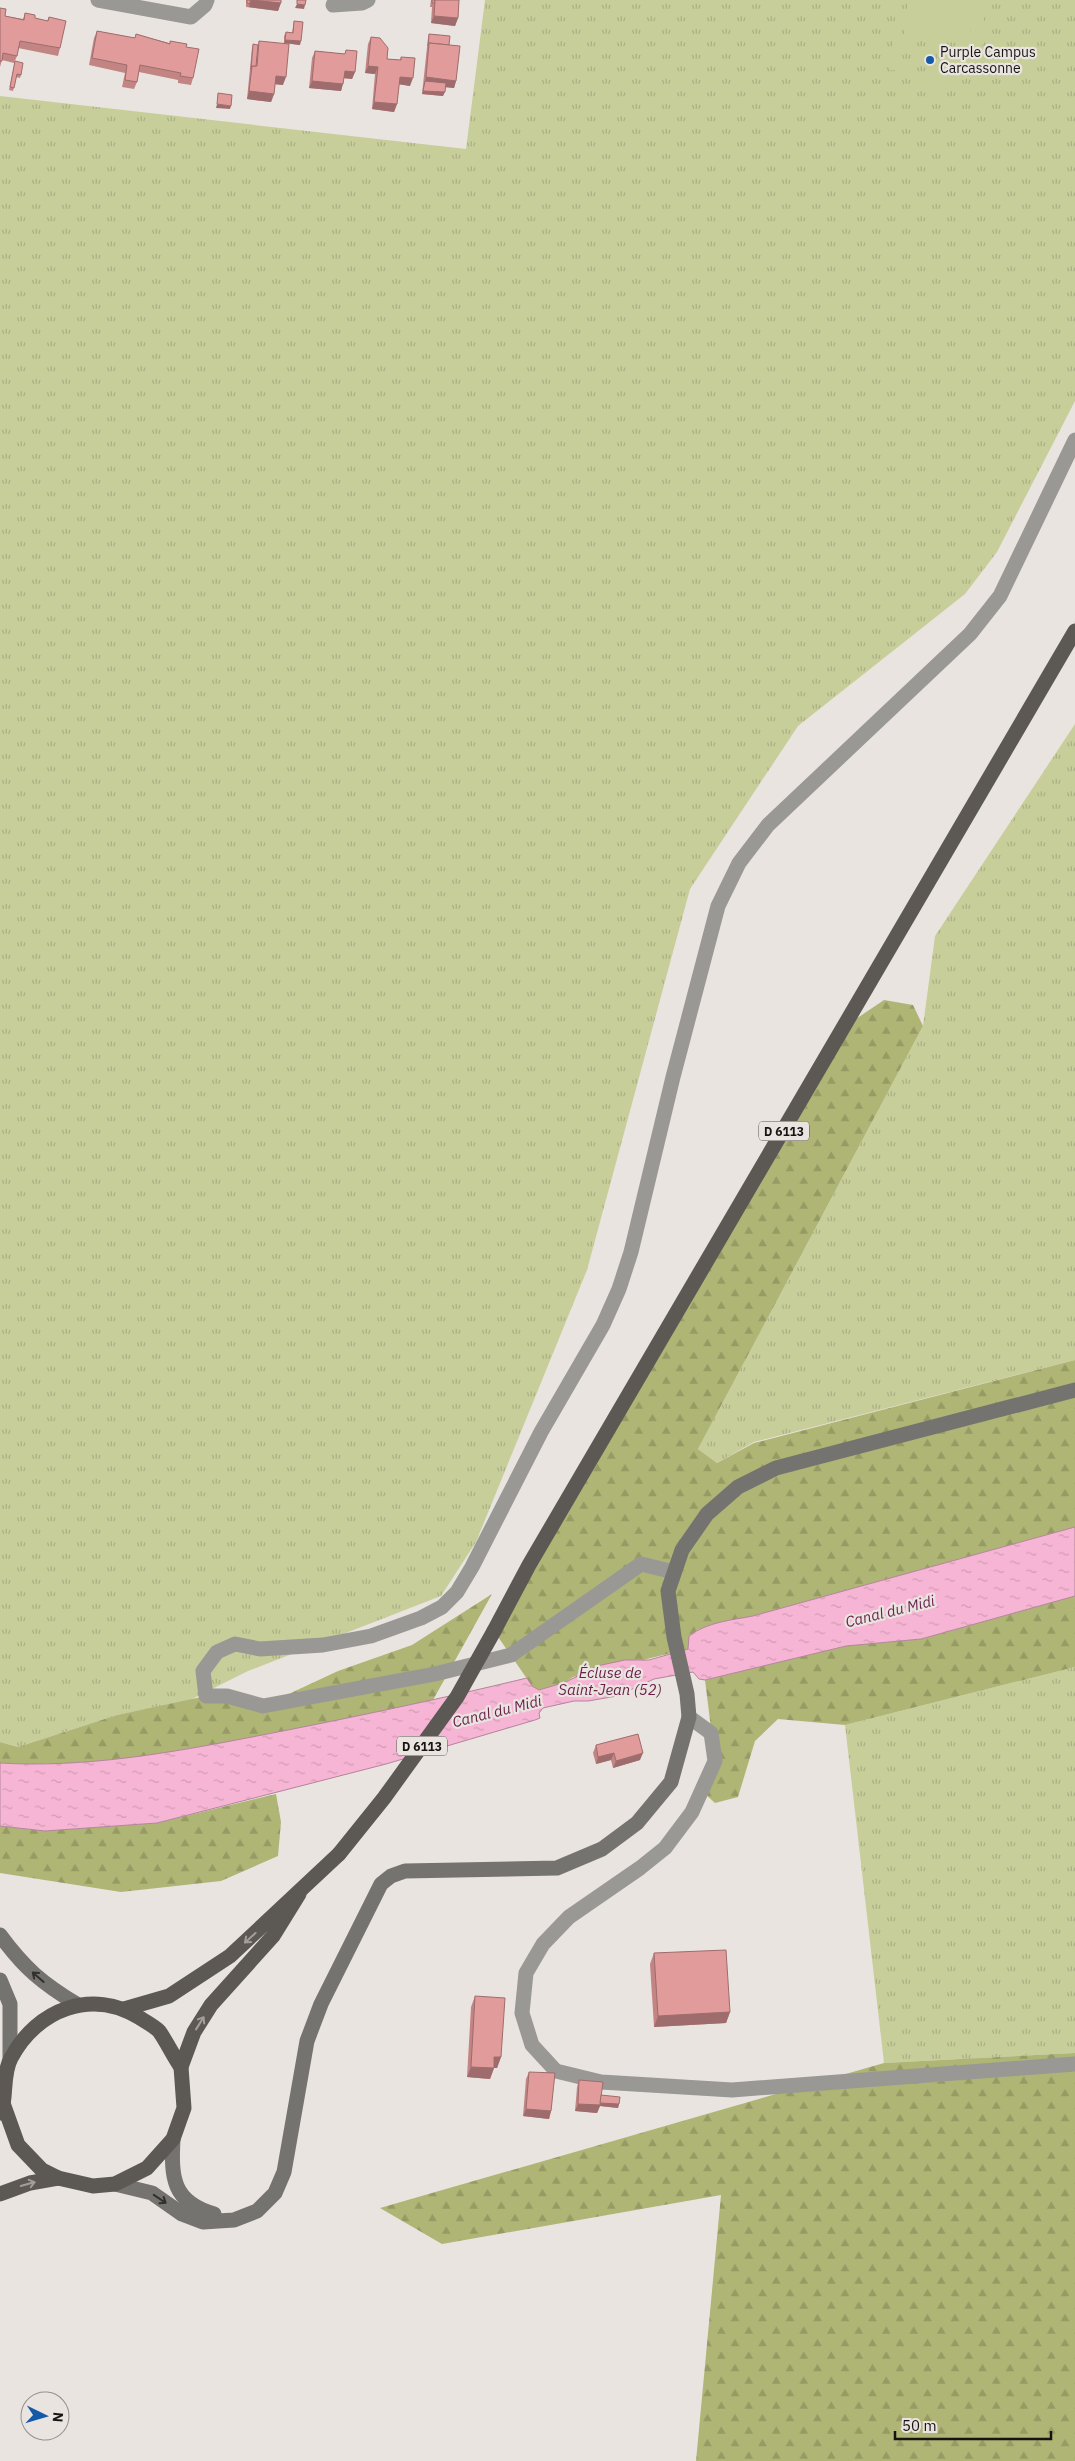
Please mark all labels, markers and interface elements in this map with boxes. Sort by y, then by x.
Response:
place label: Purple Campus Carcassonne [940,43,1036,77]
marker: Purple Campus Carcassonne [924,54,936,66]
road number: D 6113 [759,1122,809,1140]
water label: Canal du Midi [843,1591,937,1631]
water label: Écluse de Saint-Jean (52) [558,1663,662,1699]
water label: Canal du Midi [450,1691,544,1731]
road number: D 6113 [397,1736,447,1755]
one-way arrow [244,1932,256,1944]
one-way arrow [31,1972,44,1983]
one-way arrow [195,2016,205,2030]
one-way arrow [20,2179,36,2189]
one-way arrow [153,2194,167,2204]
north arrow [20,2391,70,2441]
scale bar [895,2408,1051,2440]
text: N [49,2411,67,2423]
text: 50 m [902,2416,937,2435]

